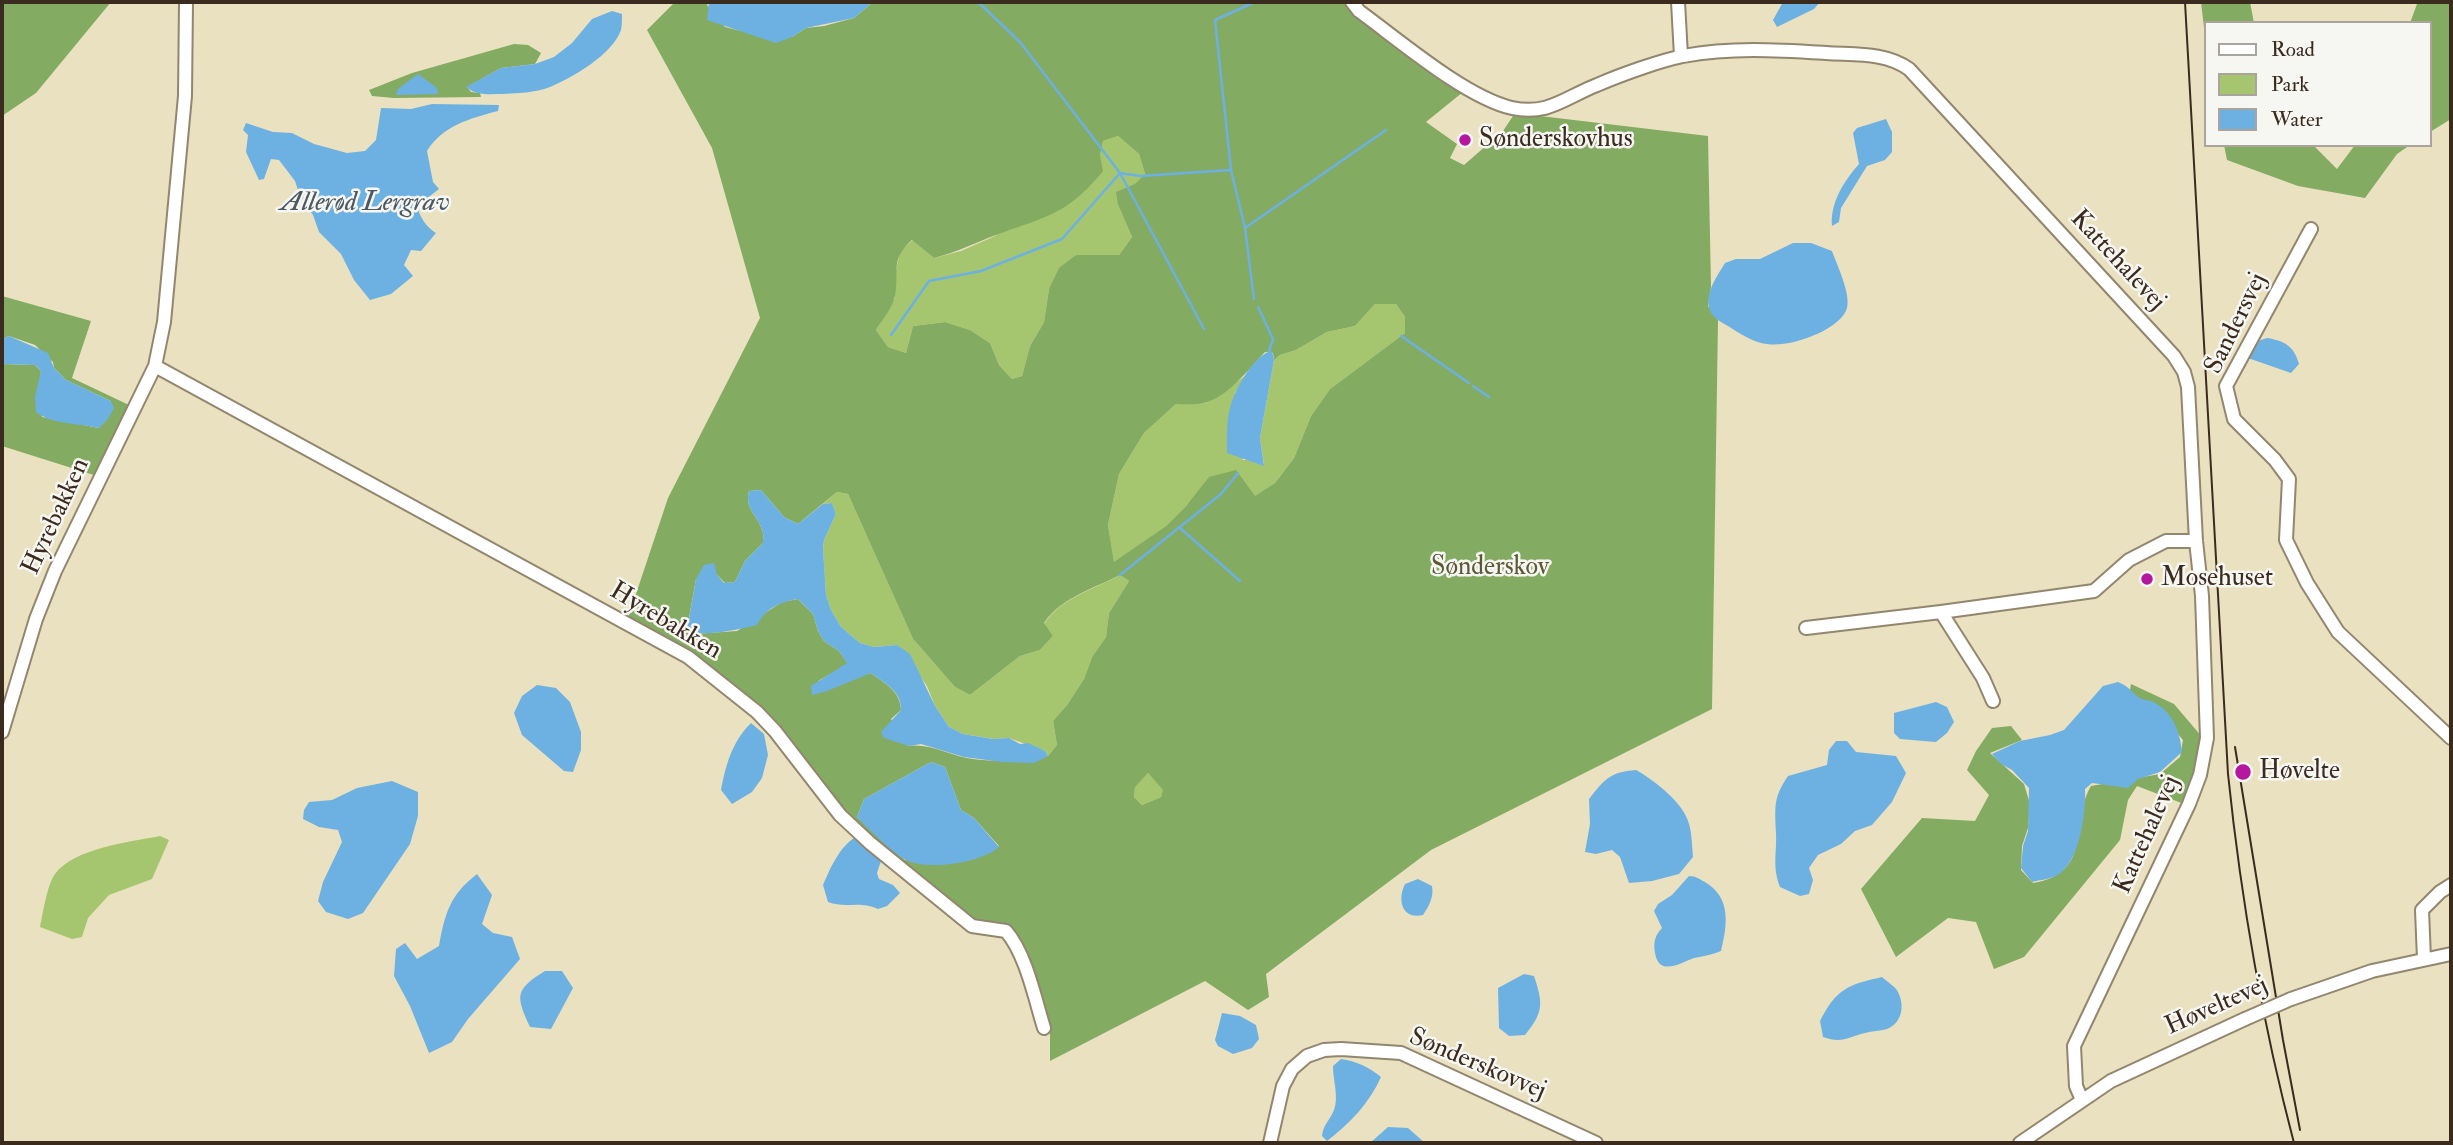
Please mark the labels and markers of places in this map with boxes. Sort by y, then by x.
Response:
place label: Sønderskovhus [1479,124,1633,156]
marker: Sønderskovhus [1457,132,1473,148]
place label: Mosehuset [2161,563,2273,595]
marker: Mosehuset [2139,571,2155,587]
place label: Høvelte [2259,756,2340,788]
marker: Høvelte [2233,762,2253,782]

